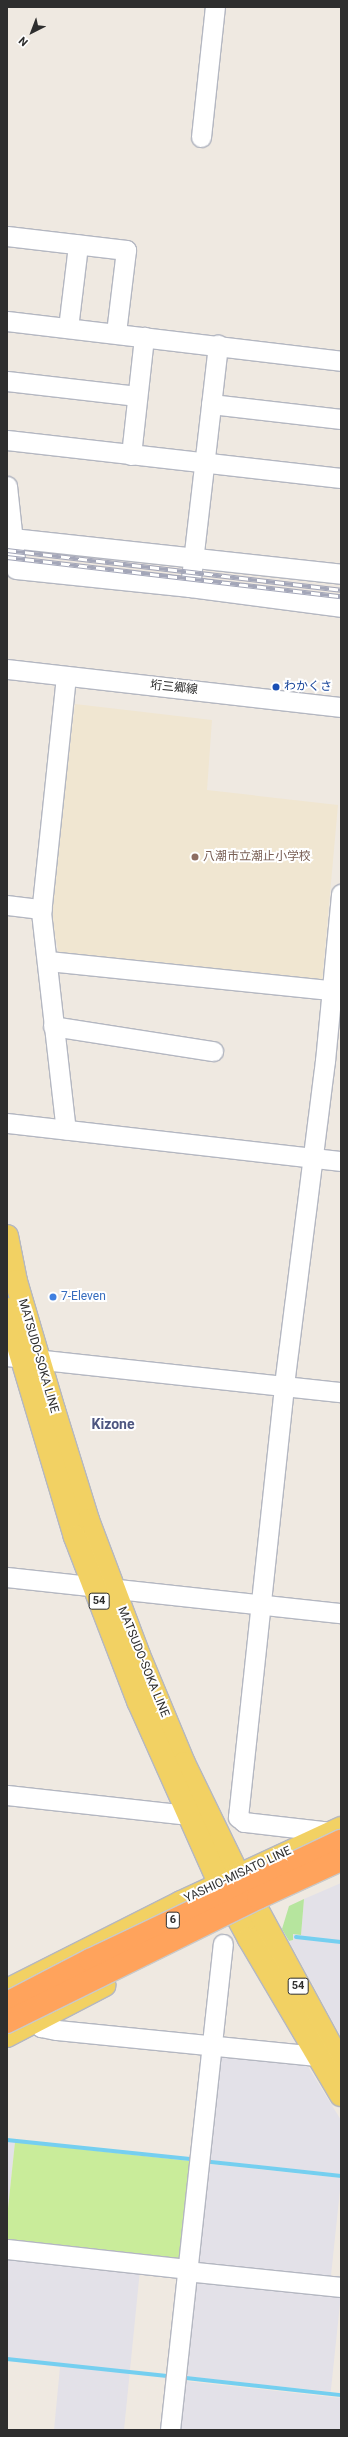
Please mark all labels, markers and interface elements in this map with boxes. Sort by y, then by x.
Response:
north arrow [12,12,52,52]
text: N [16,34,31,49]
street label: 垳三郷線 [149,678,199,698]
place label: わかくさ [284,680,332,694]
marker: わかくさ [271,682,281,692]
place label: 八潮市立潮止小学校 [203,850,311,864]
marker: 八潮市立潮止小学校 [190,852,200,862]
place label: 7-Eleven [61,1290,106,1304]
marker: 7-Eleven [48,1292,58,1302]
street label: MATSUDO-SOKA LINE [15,1297,61,1415]
district label: Kizone [92,1416,134,1432]
road number: 54 [88,1592,110,1610]
street label: MATSUDO-SOKA LINE [114,1605,172,1719]
street label: YASHIO-MISATO LINE [182,1844,294,1906]
road number: 6 [165,1911,181,1929]
road number: 54 [287,1977,309,1995]

